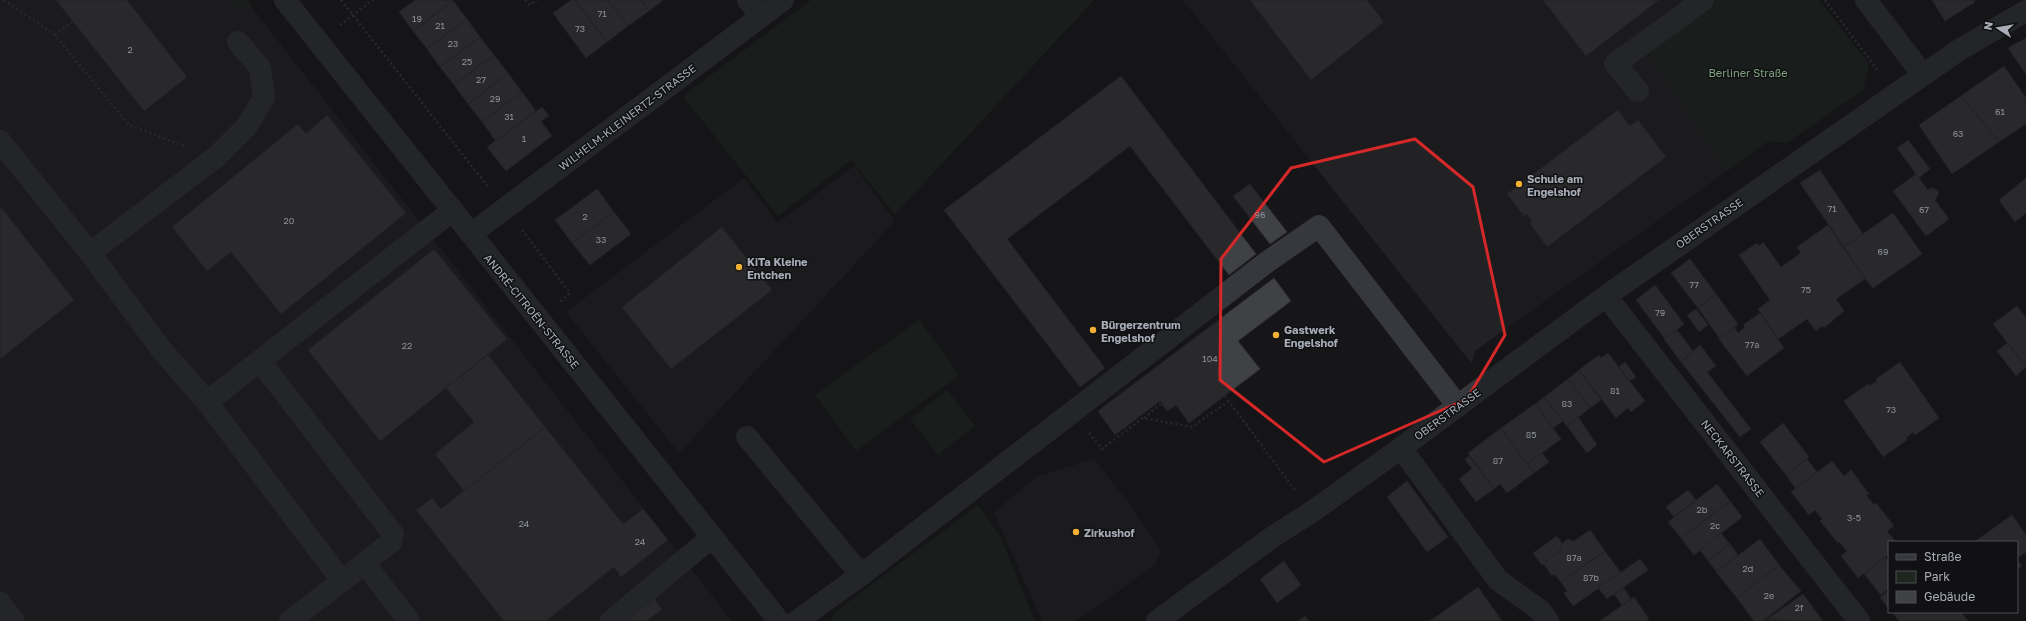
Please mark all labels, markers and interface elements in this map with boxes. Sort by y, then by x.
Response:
house number: 71 [597,8,607,19]
north arrow [1978,8,2018,48]
house number: 19 [412,13,422,24]
house number: 21 [435,20,445,31]
text: N [1981,20,1995,31]
house number: 73 [575,23,585,34]
house number: 23 [448,38,458,49]
house number: 2 [127,44,133,55]
house number: 25 [462,56,472,67]
street label: WILHELM-KLEINERTZ-STRASSE [556,61,698,173]
park label: Berliner Straße [1708,66,1788,79]
house number: 27 [476,74,486,85]
house number: 29 [490,93,500,104]
house number: 61 [1995,106,2006,117]
house number: 31 [504,111,514,122]
house number: 63 [1953,128,1963,139]
house number: 1 [522,133,527,144]
place label: Schule am Engelshof [1527,172,1583,198]
marker: Schule am Engelshof [1514,179,1524,189]
street label: OBERSTRASSE [1673,195,1745,251]
house number: 71 [1827,203,1837,214]
house number: 67 [1919,204,1929,215]
house number: 96 [1255,209,1265,220]
house number: 2 [582,211,588,222]
house number: 20 [284,215,295,226]
house number: 33 [596,234,606,245]
house number: 69 [1878,246,1888,257]
street label: ANDRÉ-CITROËN-STRASSE [482,251,582,371]
place label: KiTa Kleine Entchen [747,255,808,281]
marker: KiTa Kleine Entchen [734,262,744,272]
house number: 77 [1689,279,1699,290]
house number: 75 [1801,284,1811,295]
house number: 79 [1655,307,1665,318]
place label: Bürgerzentrum Engelshof [1101,318,1181,344]
place label: Gastwerk Engelshof [1284,323,1338,349]
marker: Bürgerzentrum Engelshof [1088,325,1098,335]
marker: Gastwerk Engelshof [1271,330,1281,340]
house number: 77a [1745,339,1759,350]
house number: 22 [402,340,412,351]
house number: 104 [1202,353,1218,364]
street label: OBERSTRASSE [1411,385,1483,442]
house number: 81 [1610,385,1621,396]
house number: 83 [1562,398,1572,409]
house number: 73 [1886,404,1896,415]
street label: NECKARSTRASSE [1699,417,1767,499]
house number: 85 [1526,429,1536,440]
house number: 87 [1493,455,1503,466]
house number: 2b [1697,504,1708,515]
house number: 3-5 [1847,512,1861,523]
house number: 24 [519,518,530,529]
house number: 2c [1710,520,1720,531]
place label: Zirkushof [1084,526,1135,539]
marker: Zirkushof [1071,527,1081,537]
house number: 24 [635,536,646,547]
legend [1888,541,2018,613]
text: Straße [1924,549,1962,564]
house number: 87a [1566,552,1582,563]
house number: 2d [1743,563,1753,574]
text: Park [1924,569,1950,584]
house number: 87b [1583,572,1599,583]
text: Gebäude [1924,589,1975,604]
house number: 2e [1764,590,1774,601]
house number: 2f [1795,602,1804,613]

